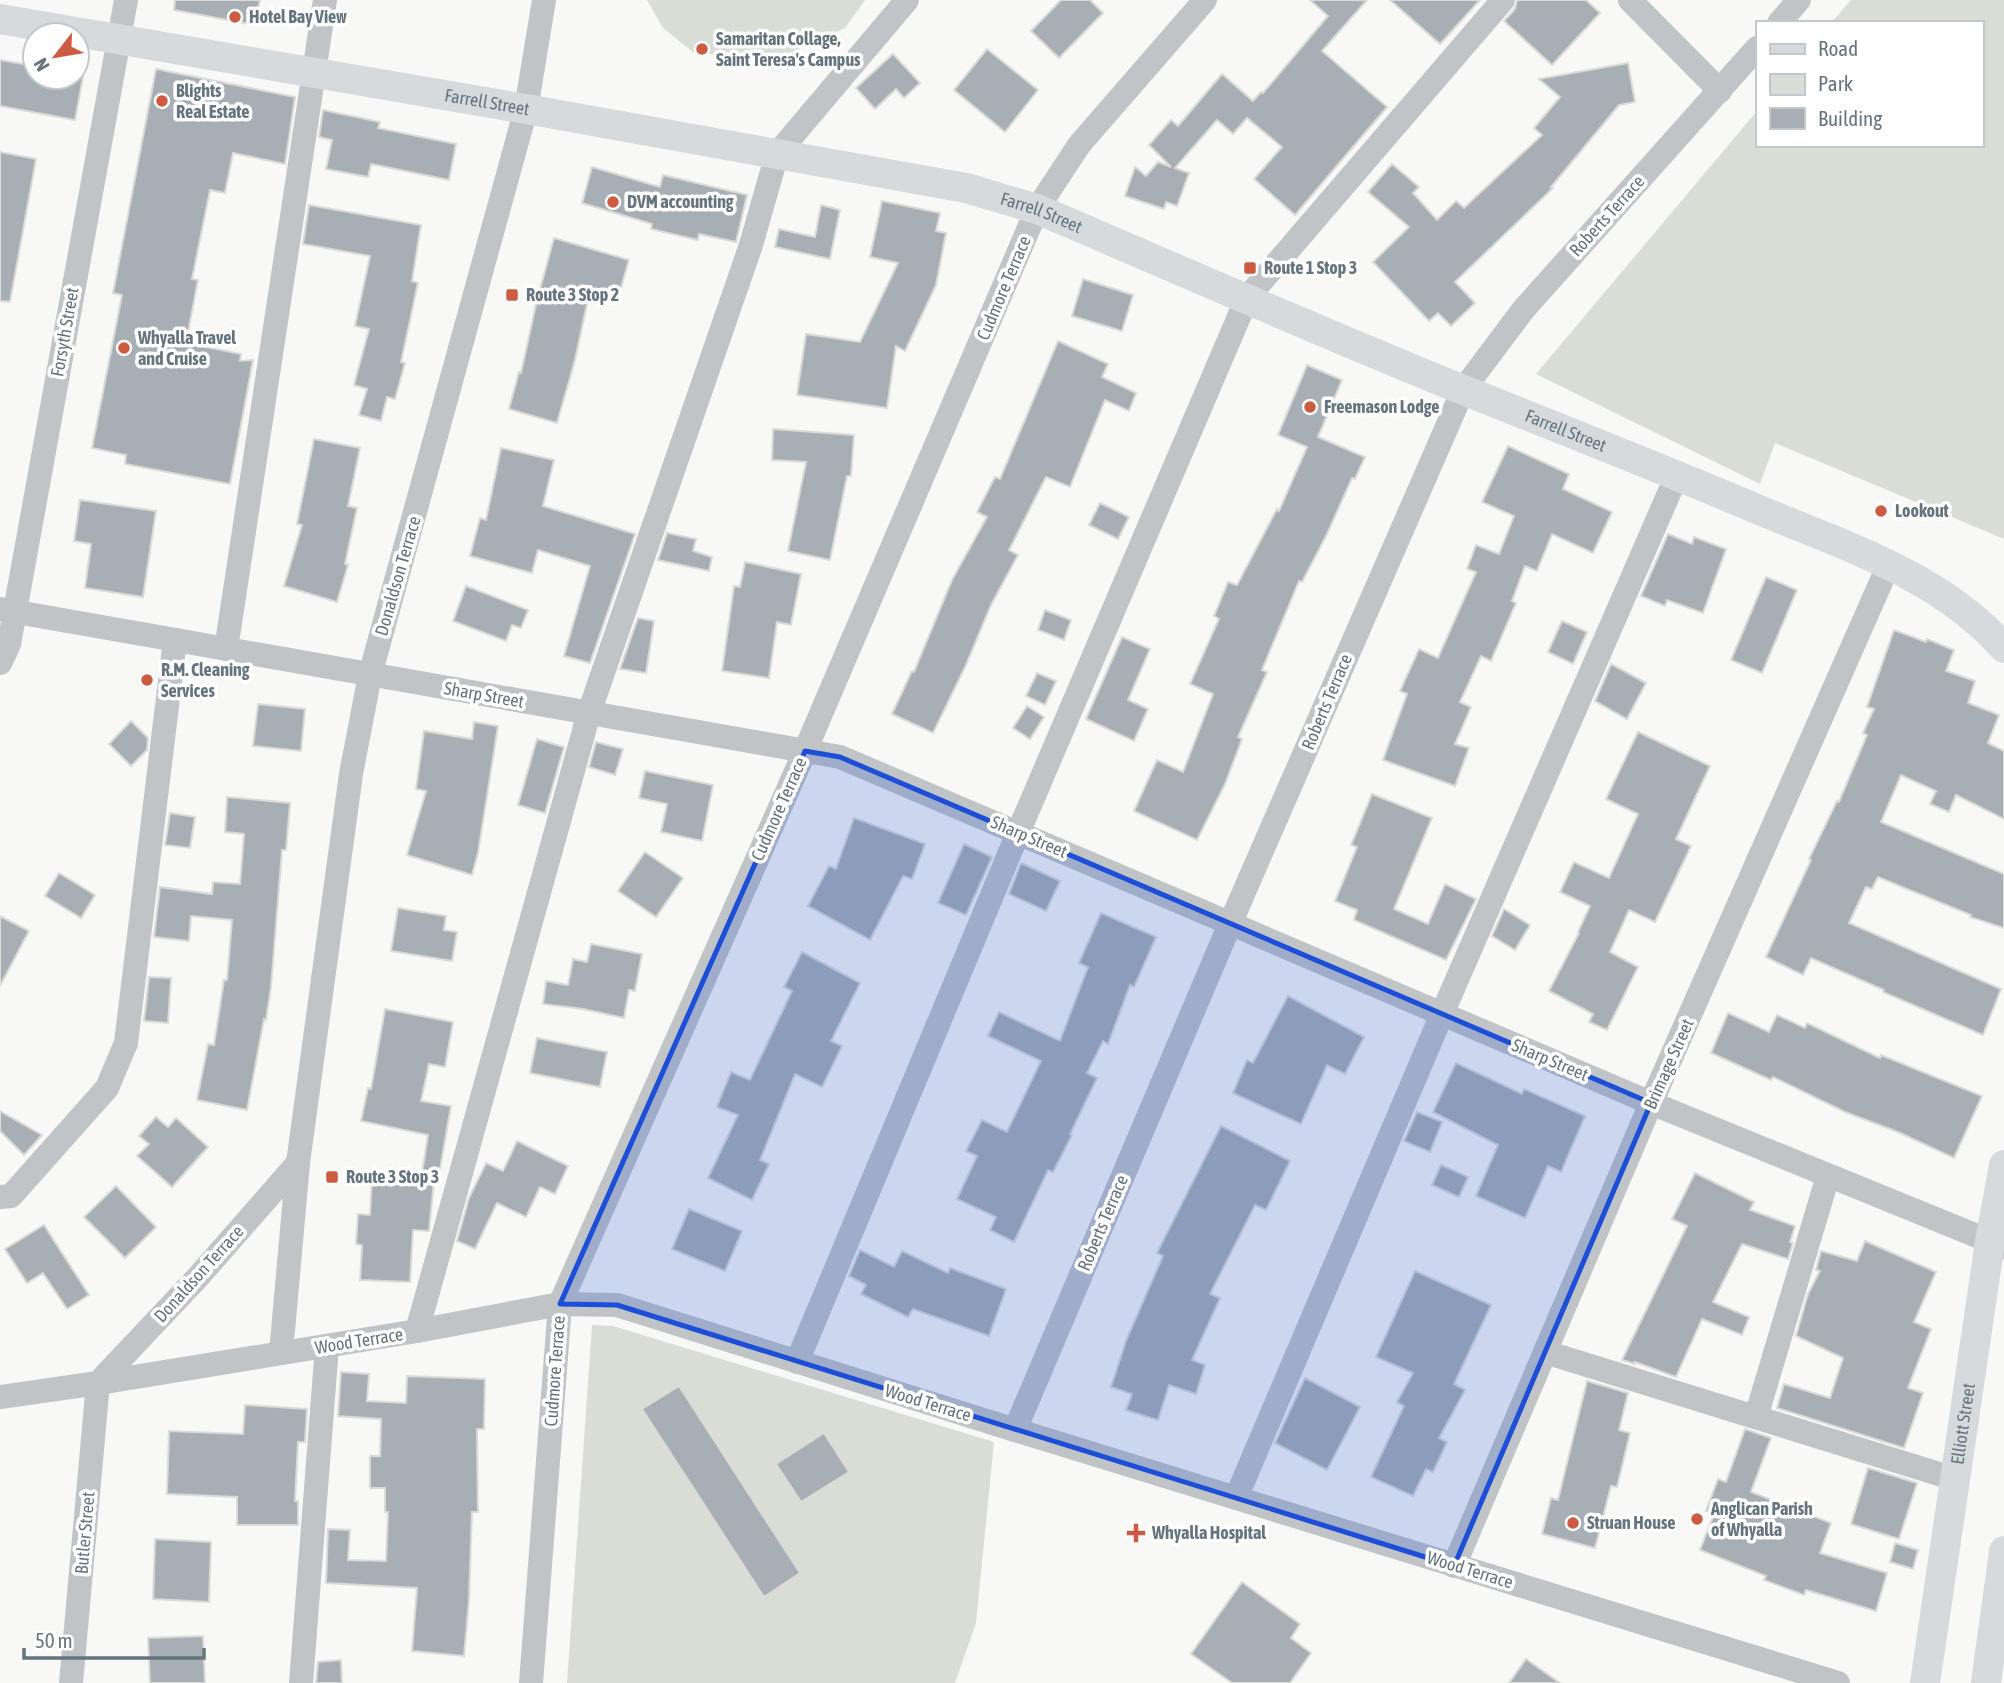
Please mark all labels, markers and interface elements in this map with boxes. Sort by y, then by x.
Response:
place label: Hotel Bay View [249,6,347,27]
marker: Hotel Bay View [227,9,243,25]
north arrow [21,21,91,91]
legend [1756,21,1983,147]
place label: Samaritan Collage, Saint Teresa's Campus [716,28,861,70]
text: Road [1818,36,1858,60]
marker: Samaritan Collage, Saint Teresa's Campus [694,41,710,57]
text: N [29,54,54,75]
text: Park [1818,71,1853,95]
place label: Blights Real Estate [176,80,250,122]
street label: Farrell Street [443,84,531,119]
marker: Blights Real Estate [154,93,170,109]
text: Building [1818,106,1882,130]
street label: Roberts Terrace [1565,171,1648,261]
street label: Farrell Street [998,188,1086,237]
place label: DVM accounting [627,191,734,212]
marker: DVM accounting [605,194,621,210]
street label: Cudmore Terrace [972,233,1035,343]
place label: Route 1 Stop 3 [1264,257,1357,278]
marker: Route 1 Stop 3 [1242,260,1258,276]
place label: Route 3 Stop 2 [526,284,619,305]
street label: Forsyth Street [46,286,83,378]
marker: Route 3 Stop 2 [504,287,520,303]
place label: Whyalla Travel and Cruise [137,327,236,369]
marker: Whyalla Travel and Cruise [116,340,132,356]
place label: Freemason Lodge [1324,396,1439,417]
marker: Freemason Lodge [1302,399,1318,415]
street label: Farrell Street [1522,405,1609,456]
place label: Lookout [1895,500,1950,521]
marker: Lookout [1873,503,1889,519]
street label: Donaldson Terrace [370,514,425,638]
street label: Roberts Terrace [1297,651,1356,753]
place label: R.M. Cleaning Services [161,659,250,701]
marker: R.M. Cleaning Services [139,672,155,688]
street label: Sharp Street [443,677,526,712]
street label: Cudmore Terrace [746,754,811,864]
street label: Sharp Street [988,811,1070,862]
street label: Brimage Street [1639,1015,1698,1112]
street label: Sharp Street [1509,1034,1591,1085]
place label: Route 3 Stop 3 [346,1166,439,1187]
marker: Route 3 Stop 3 [324,1169,340,1185]
street label: Roberts Terrace [1073,1172,1132,1274]
street label: Donaldson Terrace [150,1221,248,1326]
street label: Cudmore Terrace [540,1315,569,1427]
street label: Wood Terrace [313,1323,404,1358]
street label: Wood Terrace [883,1379,974,1426]
street label: Elliott Street [1946,1382,1979,1466]
street label: Butler Street [70,1491,99,1575]
place label: Anglican Parish of Whyalla [1710,1498,1813,1540]
marker: Anglican Parish of Whyalla [1689,1511,1705,1527]
place label: Struan House [1587,1512,1675,1533]
marker: Struan House [1565,1515,1581,1531]
place label: Whyalla Hospital [1151,1522,1266,1543]
marker: Whyalla Hospital [1126,1523,1146,1543]
street label: Wood Terrace [1425,1546,1516,1593]
scale bar [24,1616,205,1660]
text: 50 m [35,1628,73,1652]

